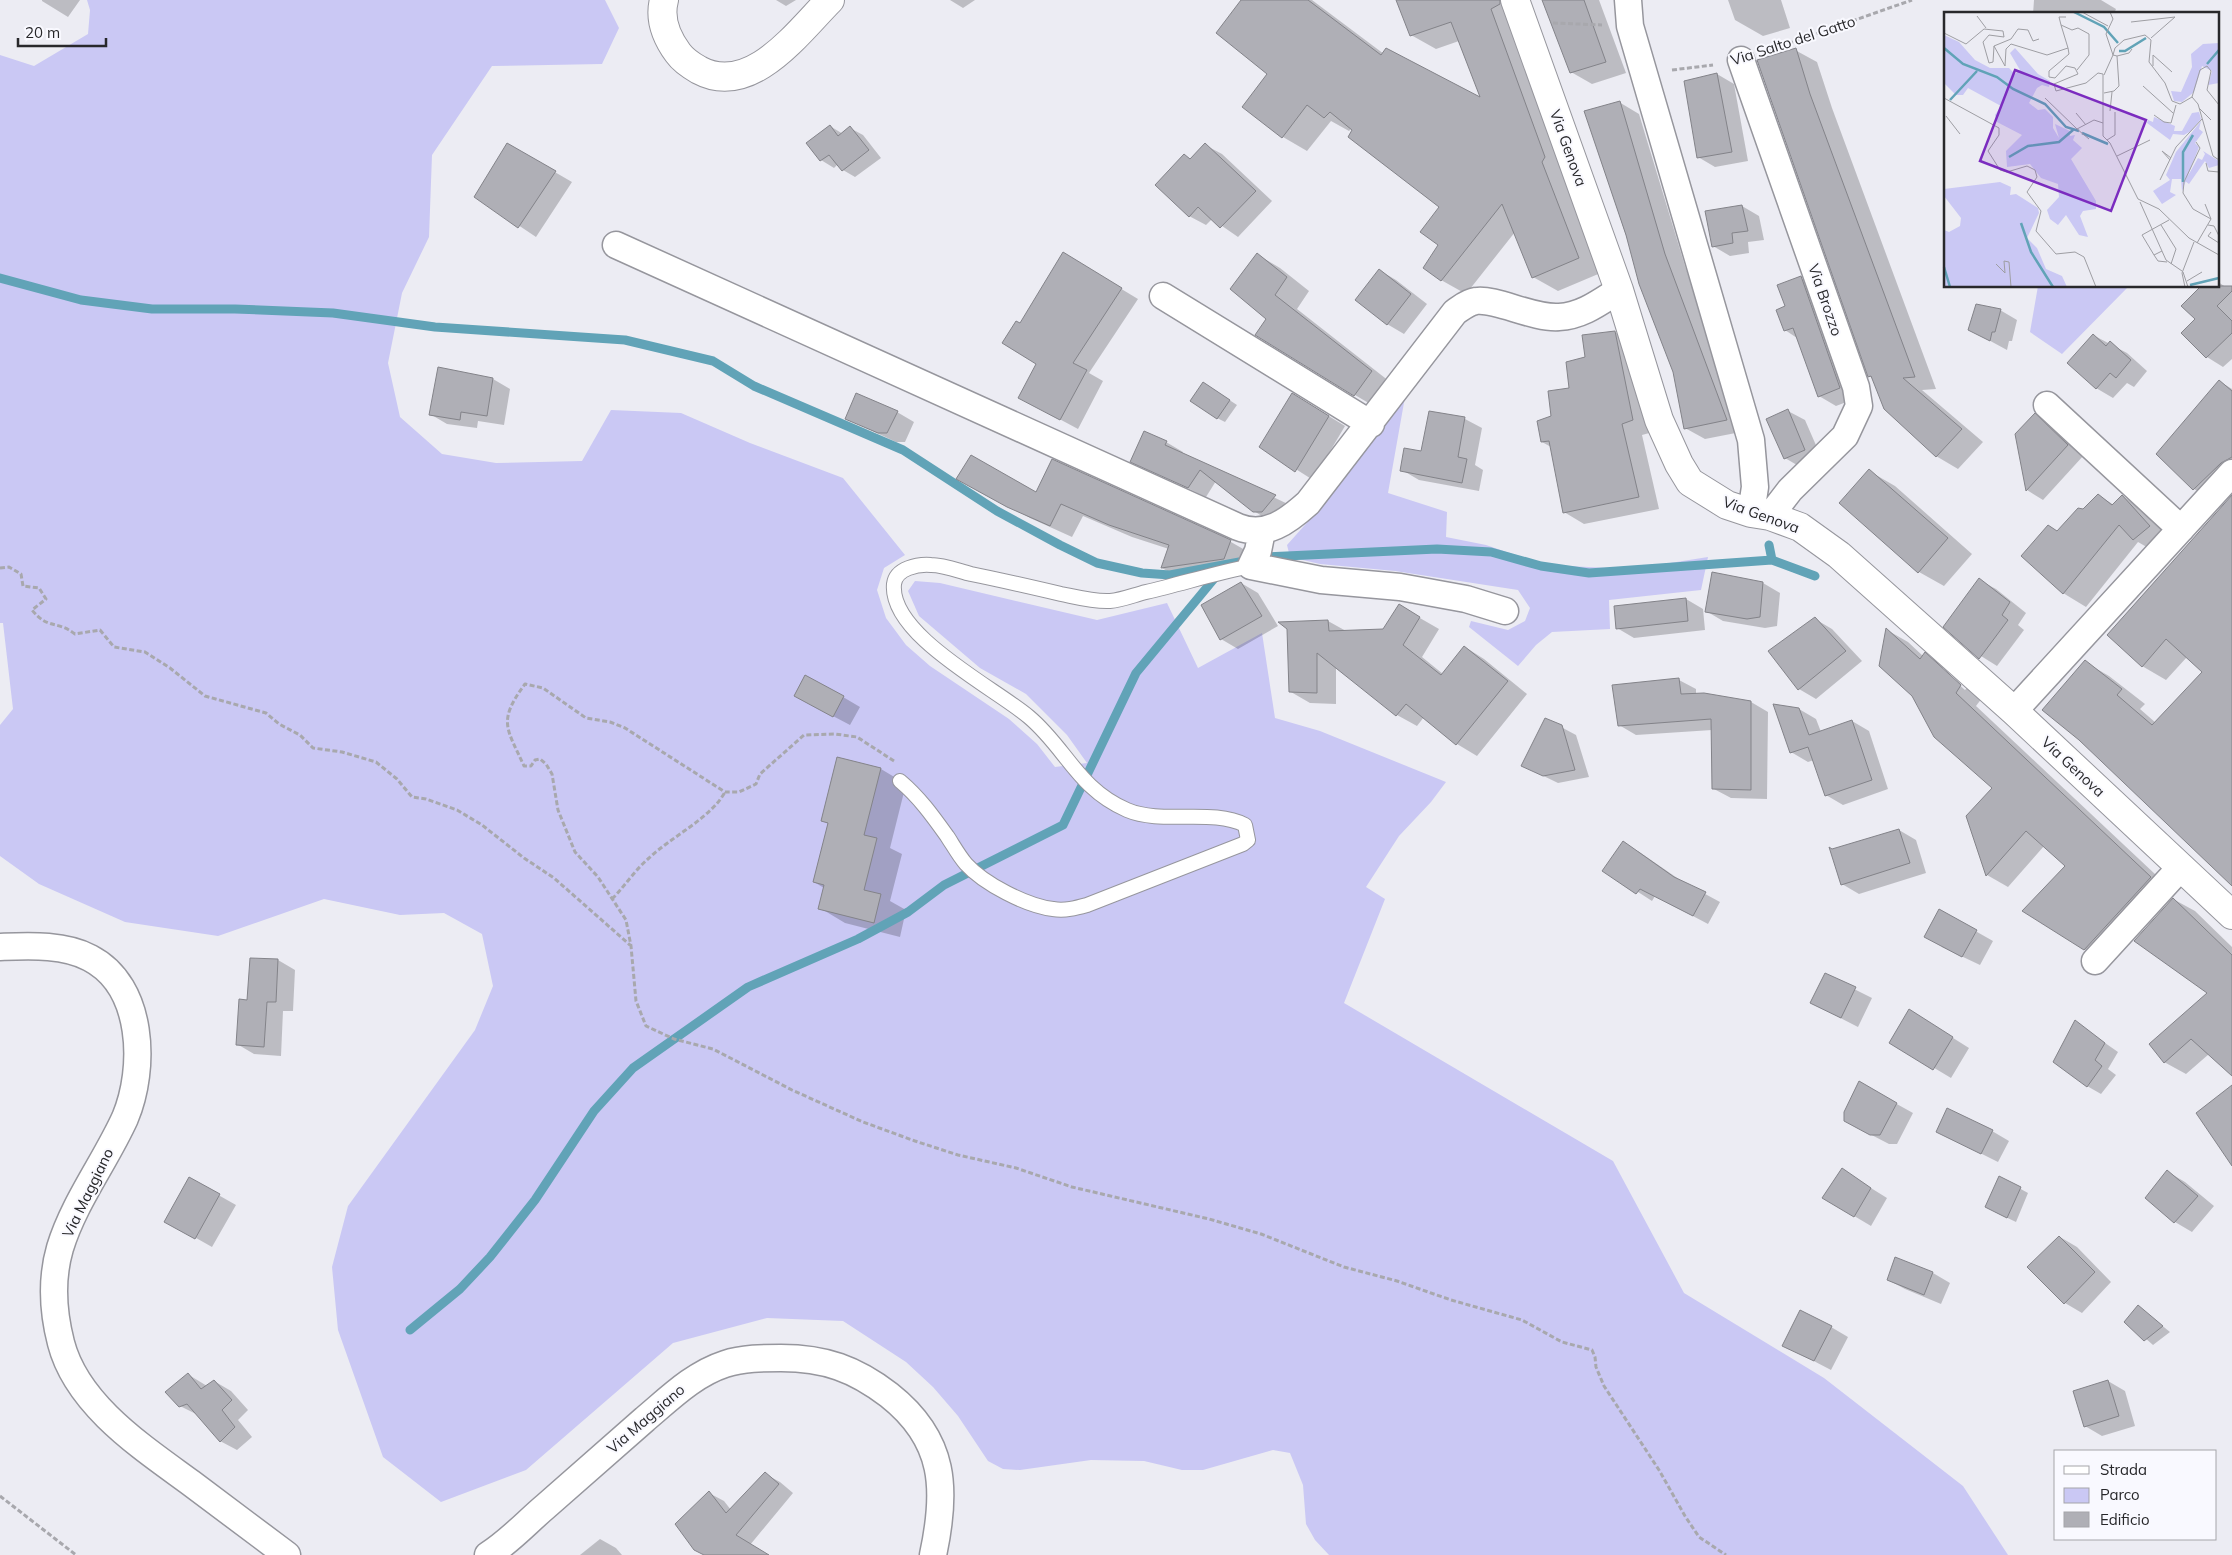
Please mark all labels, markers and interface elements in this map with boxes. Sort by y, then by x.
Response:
street label: Via Salto del Gatto [1728,11,1858,70]
inset map [1944,12,2220,288]
scale bar [18,15,105,47]
text: 20 m [25,23,60,42]
street label: Via Genova [1546,107,1591,189]
street label: Via Brozzo [1804,261,1847,338]
street label: Via Genova [1720,492,1802,537]
street label: Via Genova [2038,732,2109,801]
street label: Via Maggiano [58,1145,117,1240]
street label: Via Maggiano [603,1380,688,1458]
legend [2054,1450,2217,1540]
text: Strada [2100,1460,2147,1479]
text: Parco [2100,1485,2140,1504]
text: Edificio [2100,1510,2150,1529]

